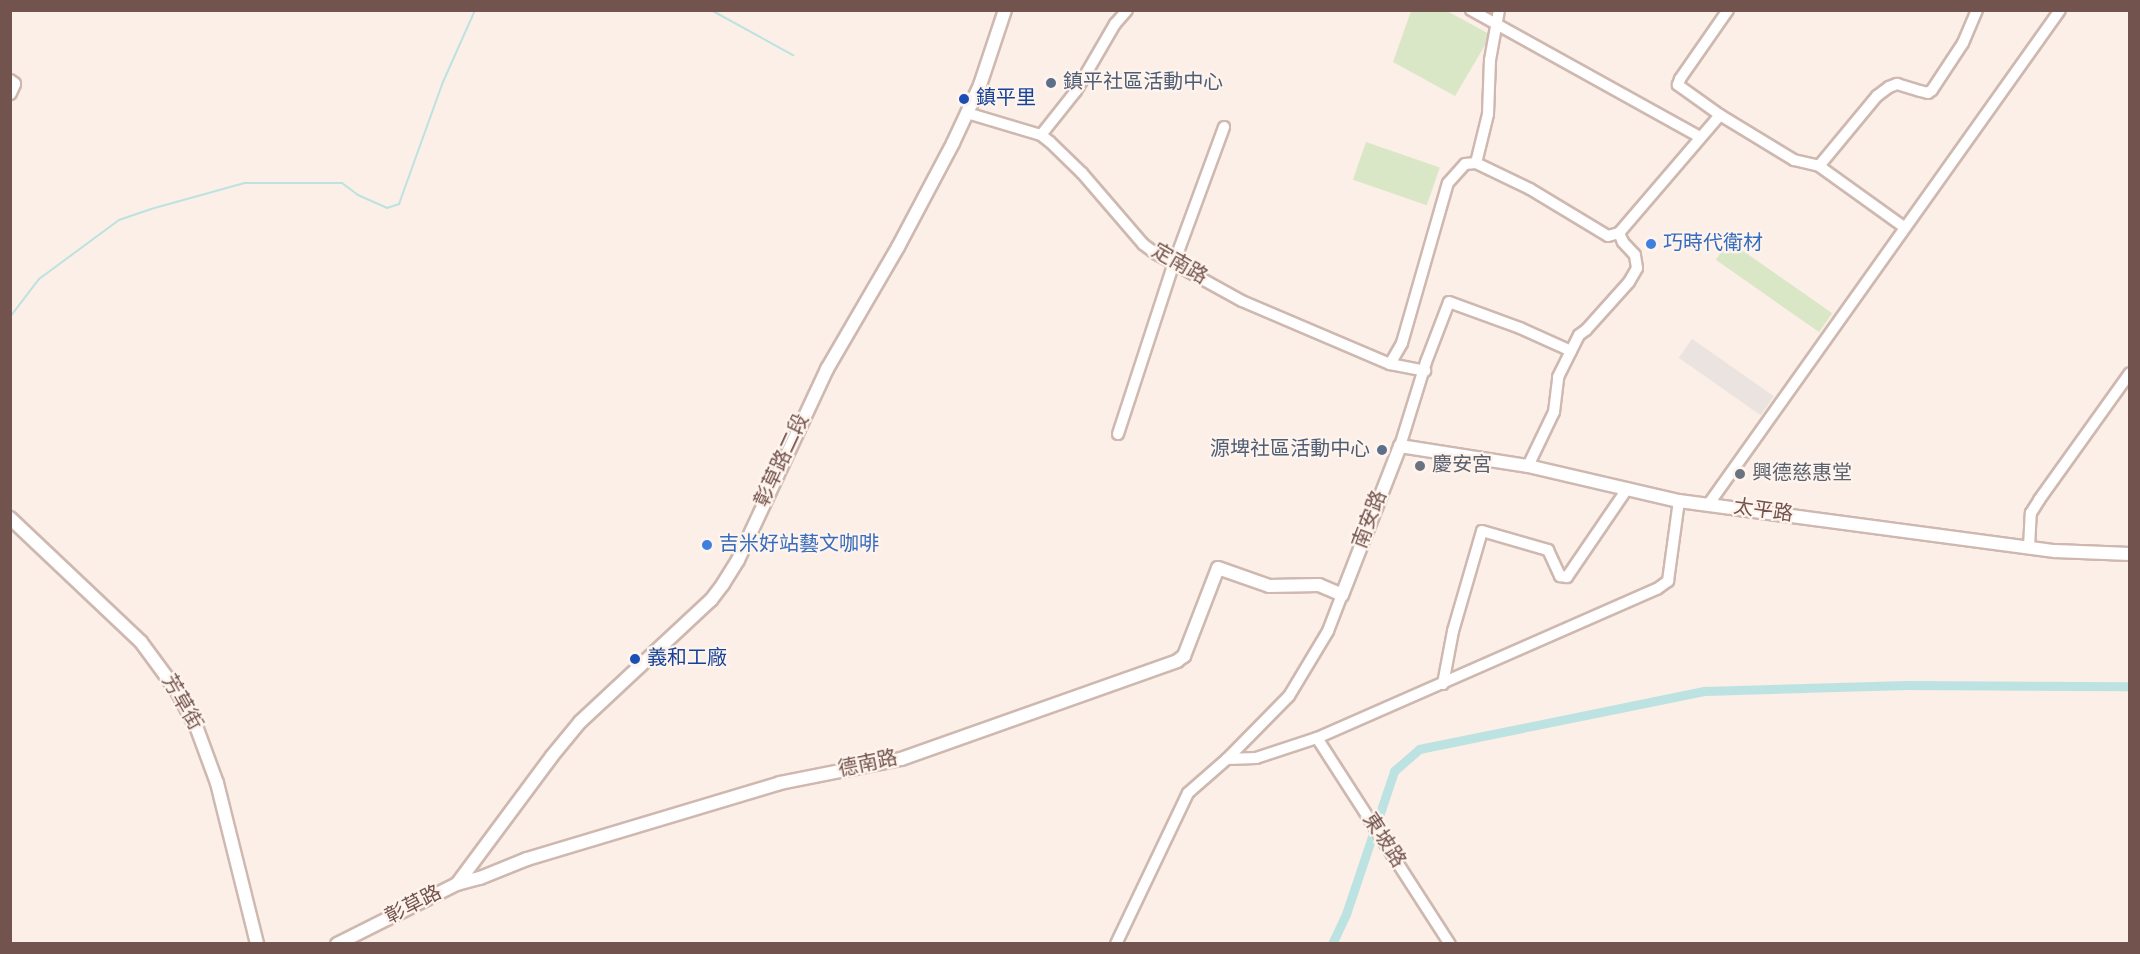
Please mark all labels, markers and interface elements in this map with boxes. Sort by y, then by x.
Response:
place label: 鎮平社區活動中心 [1063,71,1223,95]
marker: 鎮平社區活動中心 [1044,76,1058,90]
place label: 鎮平里 [976,87,1036,111]
marker: 鎮平里 [957,92,971,106]
place label: 巧時代衛材 [1663,232,1763,256]
marker: 巧時代衛材 [1644,237,1658,251]
street label: 定南路 [1147,240,1211,290]
street label: 彰草路二段 [751,411,815,511]
place label: 源埤社區活動中心 [1210,438,1370,462]
marker: 源埤社區活動中心 [1375,443,1389,457]
place label: 慶安宮 [1432,454,1492,478]
marker: 慶安宮 [1413,459,1427,473]
place label: 興德慈惠堂 [1752,462,1852,486]
marker: 興德慈惠堂 [1733,467,1747,481]
street label: 南安路 [1349,488,1393,552]
street label: 太平路 [1732,496,1794,528]
place label: 吉米好站藝文咖啡 [719,533,879,557]
marker: 吉米好站藝文咖啡 [700,538,714,552]
place label: 義和工廠 [647,647,727,671]
marker: 義和工廠 [628,652,642,666]
street label: 芳草街 [156,671,206,735]
street label: 德南路 [836,747,900,783]
street label: 東坡路 [1357,809,1409,873]
street label: 彰草路 [382,882,446,930]

